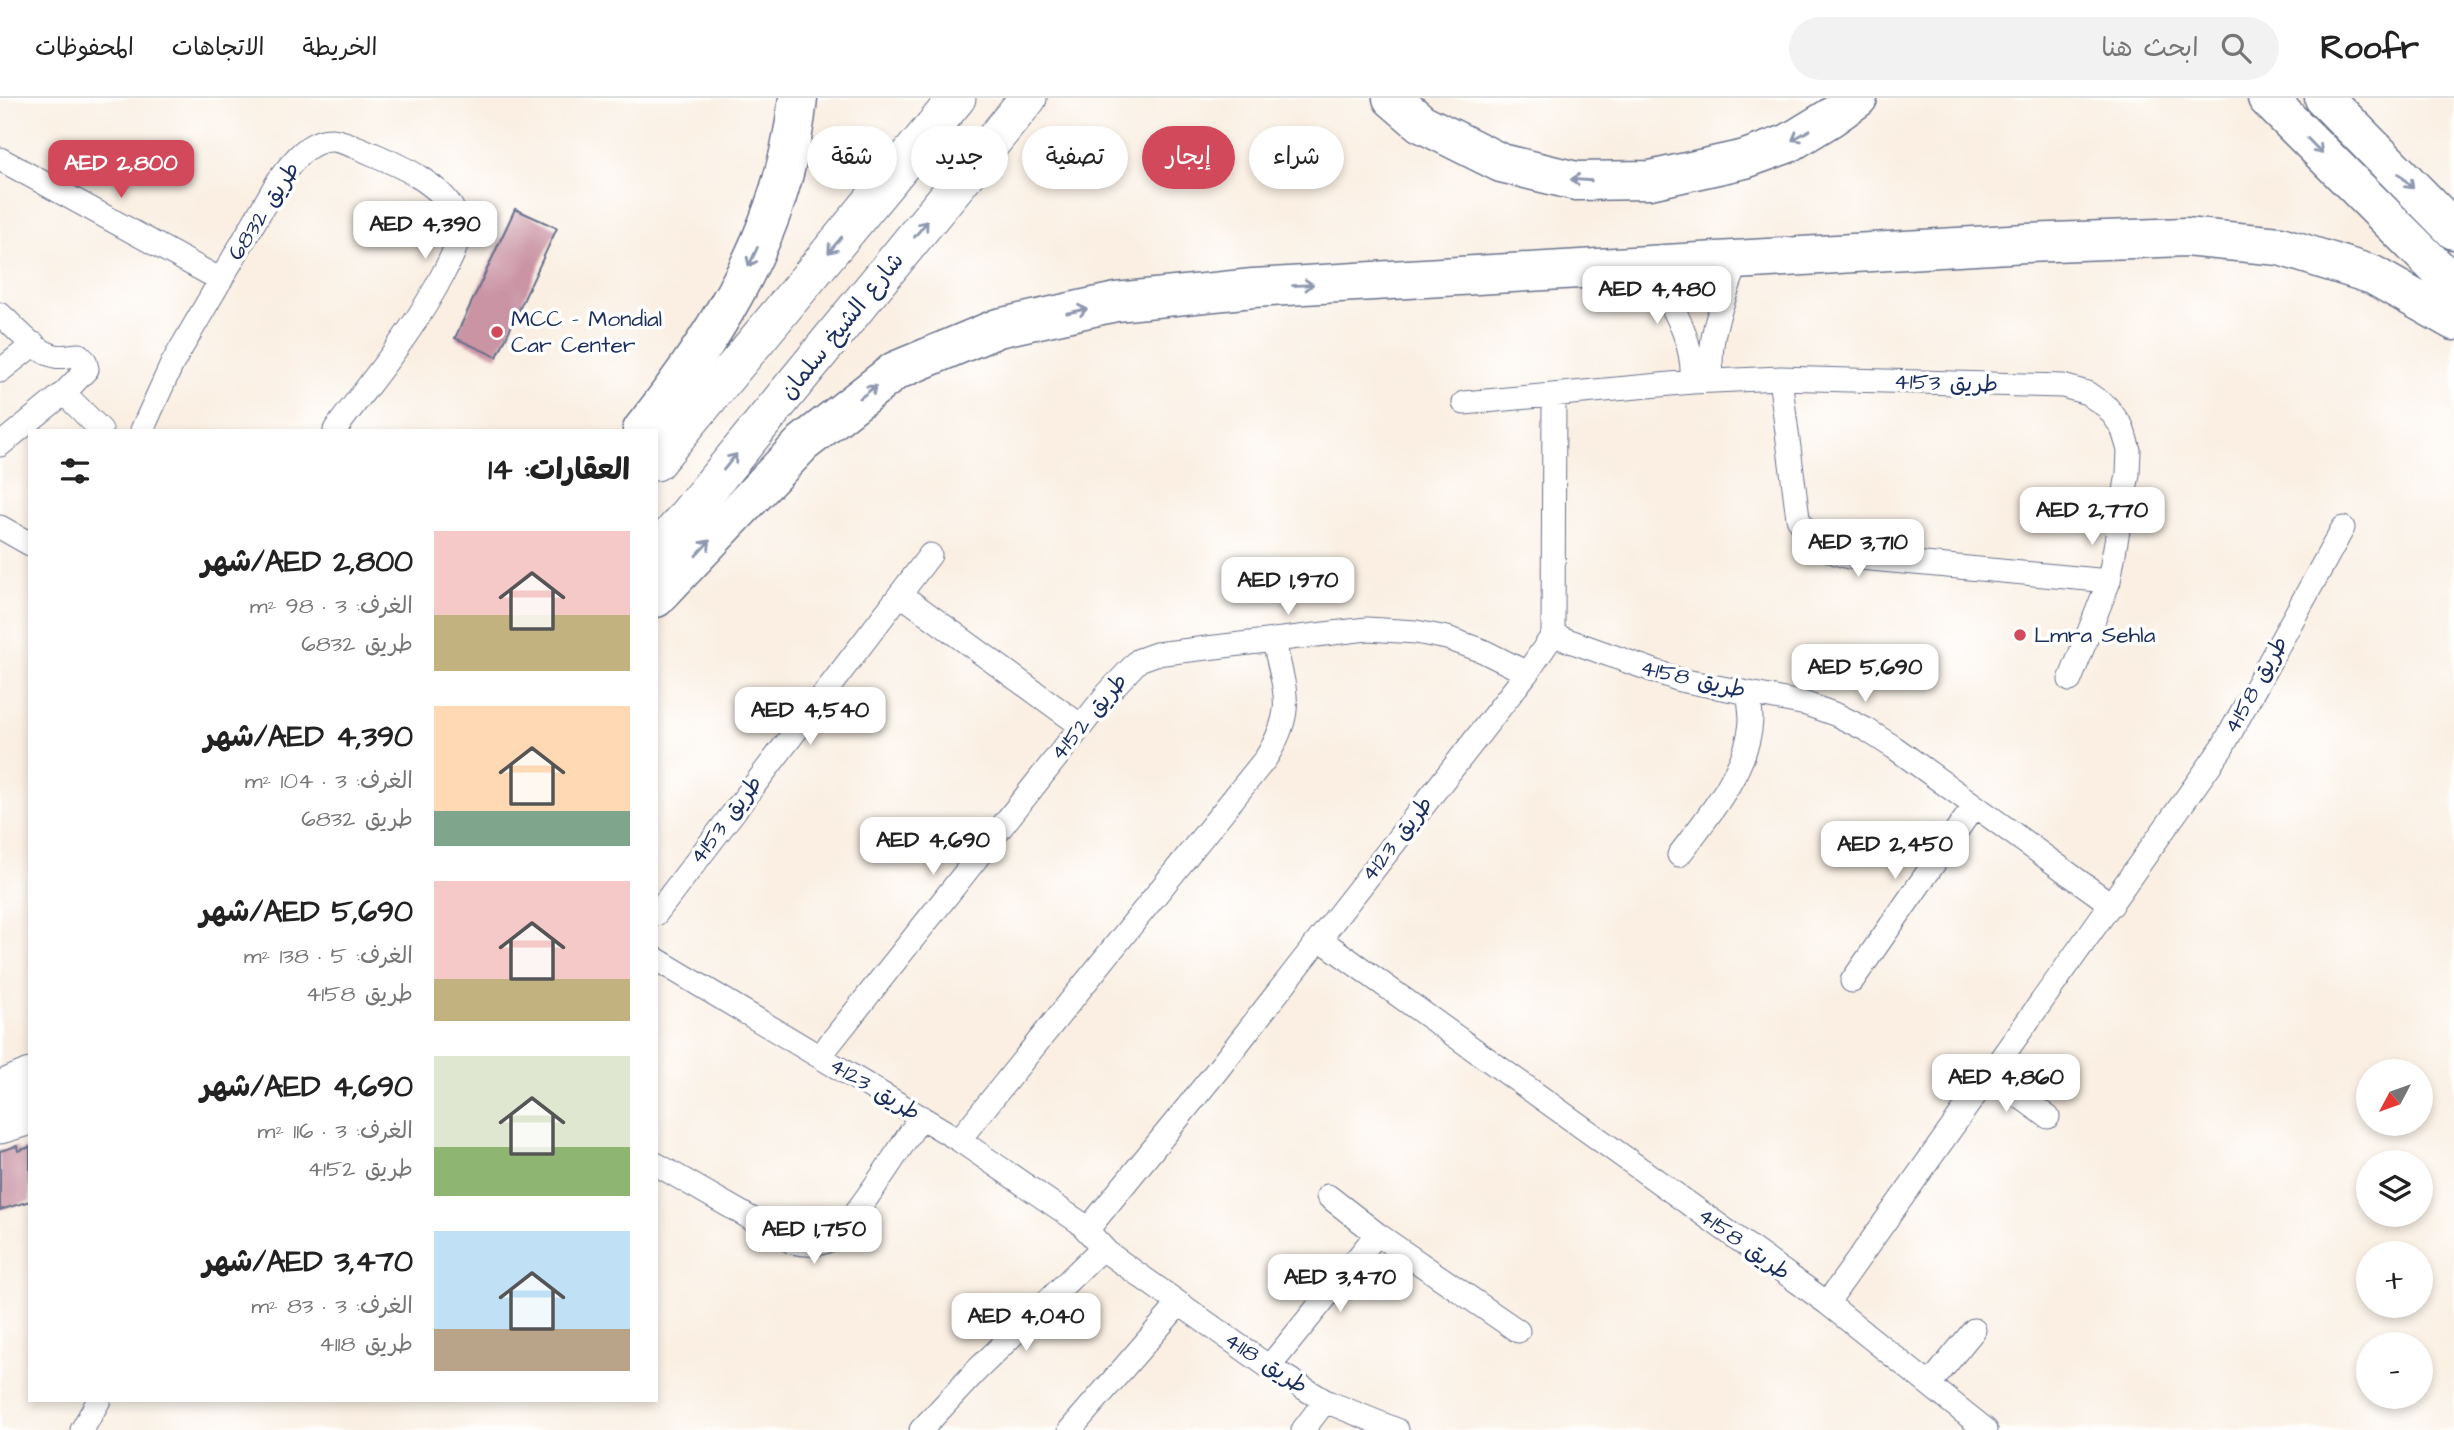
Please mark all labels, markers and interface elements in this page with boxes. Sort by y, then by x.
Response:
search box [1789,17,2279,80]
text: Roofr [2321,25,2419,71]
icon: search [2217,29,2255,67]
text: ابحث هنا [2101,30,2199,66]
text: المحفوظات [35,31,134,65]
text: الاتجاهات [172,31,265,65]
text: الخريطة [303,31,377,65]
chip: شقة [807,126,897,189]
chip: جديد [911,126,1008,189]
chip: تصفية [1022,126,1128,189]
chip: إيجار [1142,126,1235,189]
chip: شراء [1249,126,1344,189]
one-way arrow [1792,128,1812,142]
one-way arrow [2307,138,2324,155]
pin: AED 2,800 [41,140,201,200]
text: AED 2,800 [64,147,178,179]
street label: طريق 6832 [220,155,308,267]
one-way arrow [1570,173,1593,186]
one-way arrow [2397,173,2414,190]
pin: AED 4,390 [345,202,505,261]
text: AED 4,390 [369,208,481,240]
one-way arrow [913,221,928,239]
one-way arrow [828,236,844,254]
one-way arrow [746,246,760,267]
street label: شارع الشيخ سلمان [773,246,911,406]
pin: AED 4,480 [1577,266,1737,326]
text: AED 4,480 [1598,273,1716,305]
one-way arrow [1291,278,1314,291]
place label: MCC - Mondial Car Center [511,303,662,361]
one-way arrow [1065,303,1088,317]
marker: MCC - Mondial Car Center [489,324,505,340]
street label: طريق 4153 [1893,365,1999,401]
one-way arrow [858,384,876,400]
text: العقارات: 14 [488,449,630,491]
icon: filters [56,452,94,490]
one-way arrow [723,454,738,472]
pin: AED 2,770 [2012,488,2172,547]
text: AED 2,770 [2036,494,2148,526]
pin: AED 3,710 [1778,519,1938,579]
text: AED 3,710 [1808,526,1908,558]
one-way arrow [695,539,711,557]
text: AED 2,800/شهر [201,541,413,583]
pin: AED 1,970 [1208,558,1368,617]
icon: home [490,559,574,643]
text: AED 1,970 [1237,564,1339,596]
text: الغرف: 3 · 98 m² [250,590,413,622]
place label: Lmra Sehla [2034,619,2156,651]
marker: Lmra Sehla [2012,627,2028,643]
text: طريق 6832 [301,628,413,660]
street label: طريق 4158 [2216,630,2296,740]
pin: AED 5,690 [1785,644,1945,704]
street label: طريق 4158 [1637,651,1749,707]
text: AED 5,690 [1808,651,1922,683]
street label: طريق 4152 [1043,666,1135,768]
pin: AED 4,540 [730,688,890,747]
text: AED 4,540 [751,694,869,726]
text: AED 4,390/شهر [204,716,413,758]
icon: home [490,734,574,818]
text: الغرف: 3 · 104 m² [245,765,413,797]
street label: طريق 4153 [682,769,770,871]
street label: طريق 4123 [1353,789,1441,889]
text: طريق 6832 [301,803,413,835]
pin: AED 4,690 [853,818,1013,877]
pin: AED 2,450 [1815,822,1975,881]
text: AED 4,690 [876,824,990,856]
text: AED 2,450 [1837,828,1953,860]
text: AED 5,690/شهر [200,891,413,933]
icon: home [490,909,574,993]
text: الغرف: 5 · 138 m² [244,940,413,972]
text: طريق 4158 [306,978,413,1010]
street label: طريق 4123 [823,1049,927,1129]
pin: AED 4,860 [1926,1054,2086,1114]
north arrow [2356,1059,2432,1136]
map controls [2356,1059,2433,1409]
text: AED 4,860 [1948,1061,2064,1093]
text: AED 4,690/شهر [200,1066,413,1108]
icon: home [490,1084,574,1168]
text: الغرف: 3 · 116 m² [257,1115,413,1147]
button: layers [2356,1150,2433,1227]
text: طريق 4152 [307,1153,413,1185]
street label: طريق 4158 [1691,1200,1797,1288]
pin: AED 1,750 [734,1206,894,1266]
text: AED 1,750 [762,1213,866,1245]
text: AED 3,470/شهر [203,1241,413,1283]
button: + [2356,1241,2433,1318]
pin: AED 3,470 [1260,1254,1420,1314]
icon: home [490,1259,574,1343]
text: AED 3,470 [1284,1261,1396,1293]
text: الغرف: 3 · 83 m² [251,1290,413,1322]
pin: AED 4,040 [946,1294,1106,1353]
text: AED 4,040 [968,1300,1084,1332]
street label: طريق 4118 [1218,1324,1314,1402]
text: طريق 4118 [319,1328,413,1360]
button: − [2356,1332,2433,1409]

